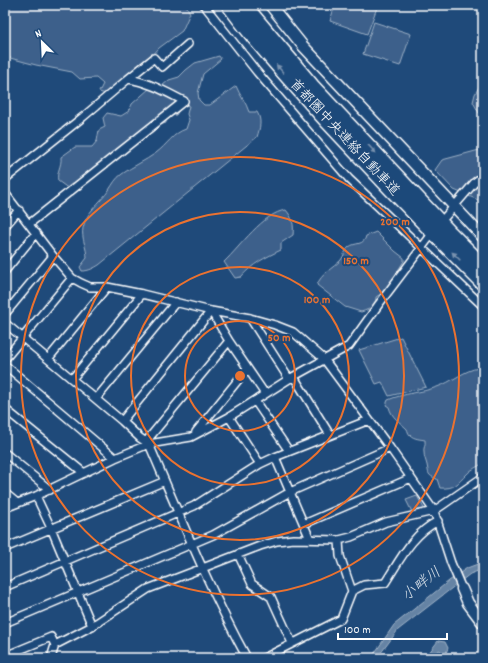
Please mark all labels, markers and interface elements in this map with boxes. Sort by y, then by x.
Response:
north arrow [22,22,62,62]
text: N [33,26,45,43]
one-way arrow [276,64,285,75]
street label: 首都圏中央連絡自動車道 [284,75,404,201]
one-way arrow [367,145,376,154]
text: 200 m [380,214,410,231]
one-way arrow [451,251,460,261]
text: 150 m [343,253,369,270]
text: 100 m [304,292,330,309]
text: 50 m [267,330,291,347]
centre of rings [233,369,247,383]
water label: 小畔川 [397,562,447,608]
scale bar [338,615,447,641]
text: 100 m [344,622,371,639]

